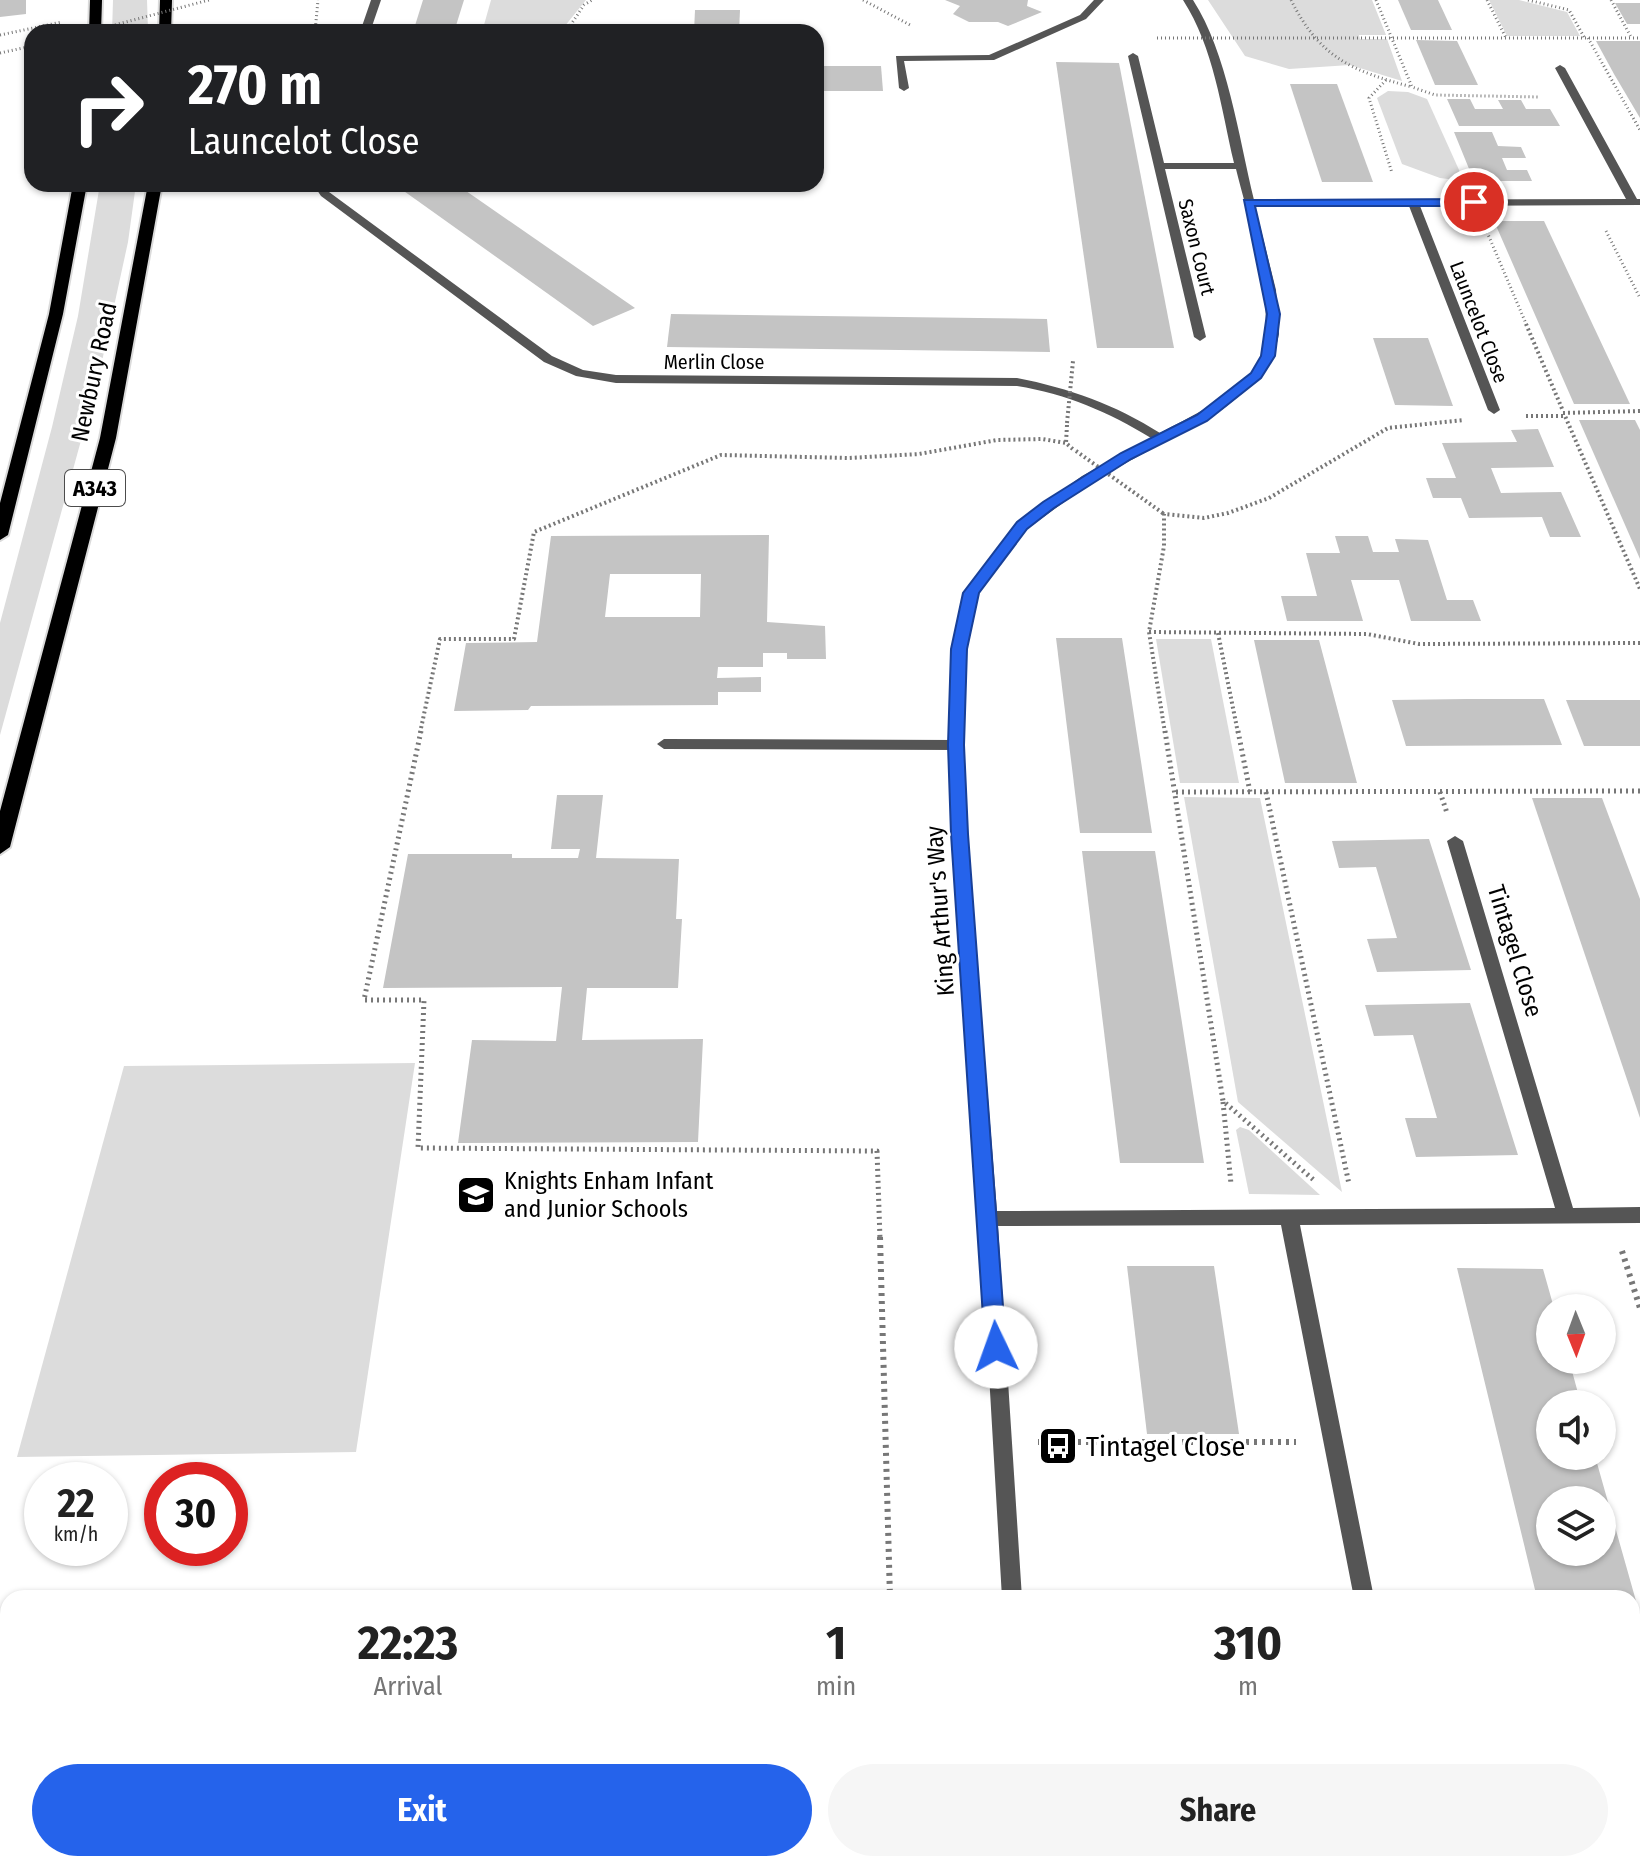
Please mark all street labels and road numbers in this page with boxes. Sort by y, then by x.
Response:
street label: Saxon Court [1173,196,1221,298]
street label: Launcelot Close [1445,258,1513,386]
street label: Newbury Road [66,300,122,444]
street label: Merlin Close [664,350,764,374]
road number: A343 [65,470,125,506]
street label: King Arthur's Way [920,825,960,997]
street label: Tintagel Close [1482,882,1548,1020]

